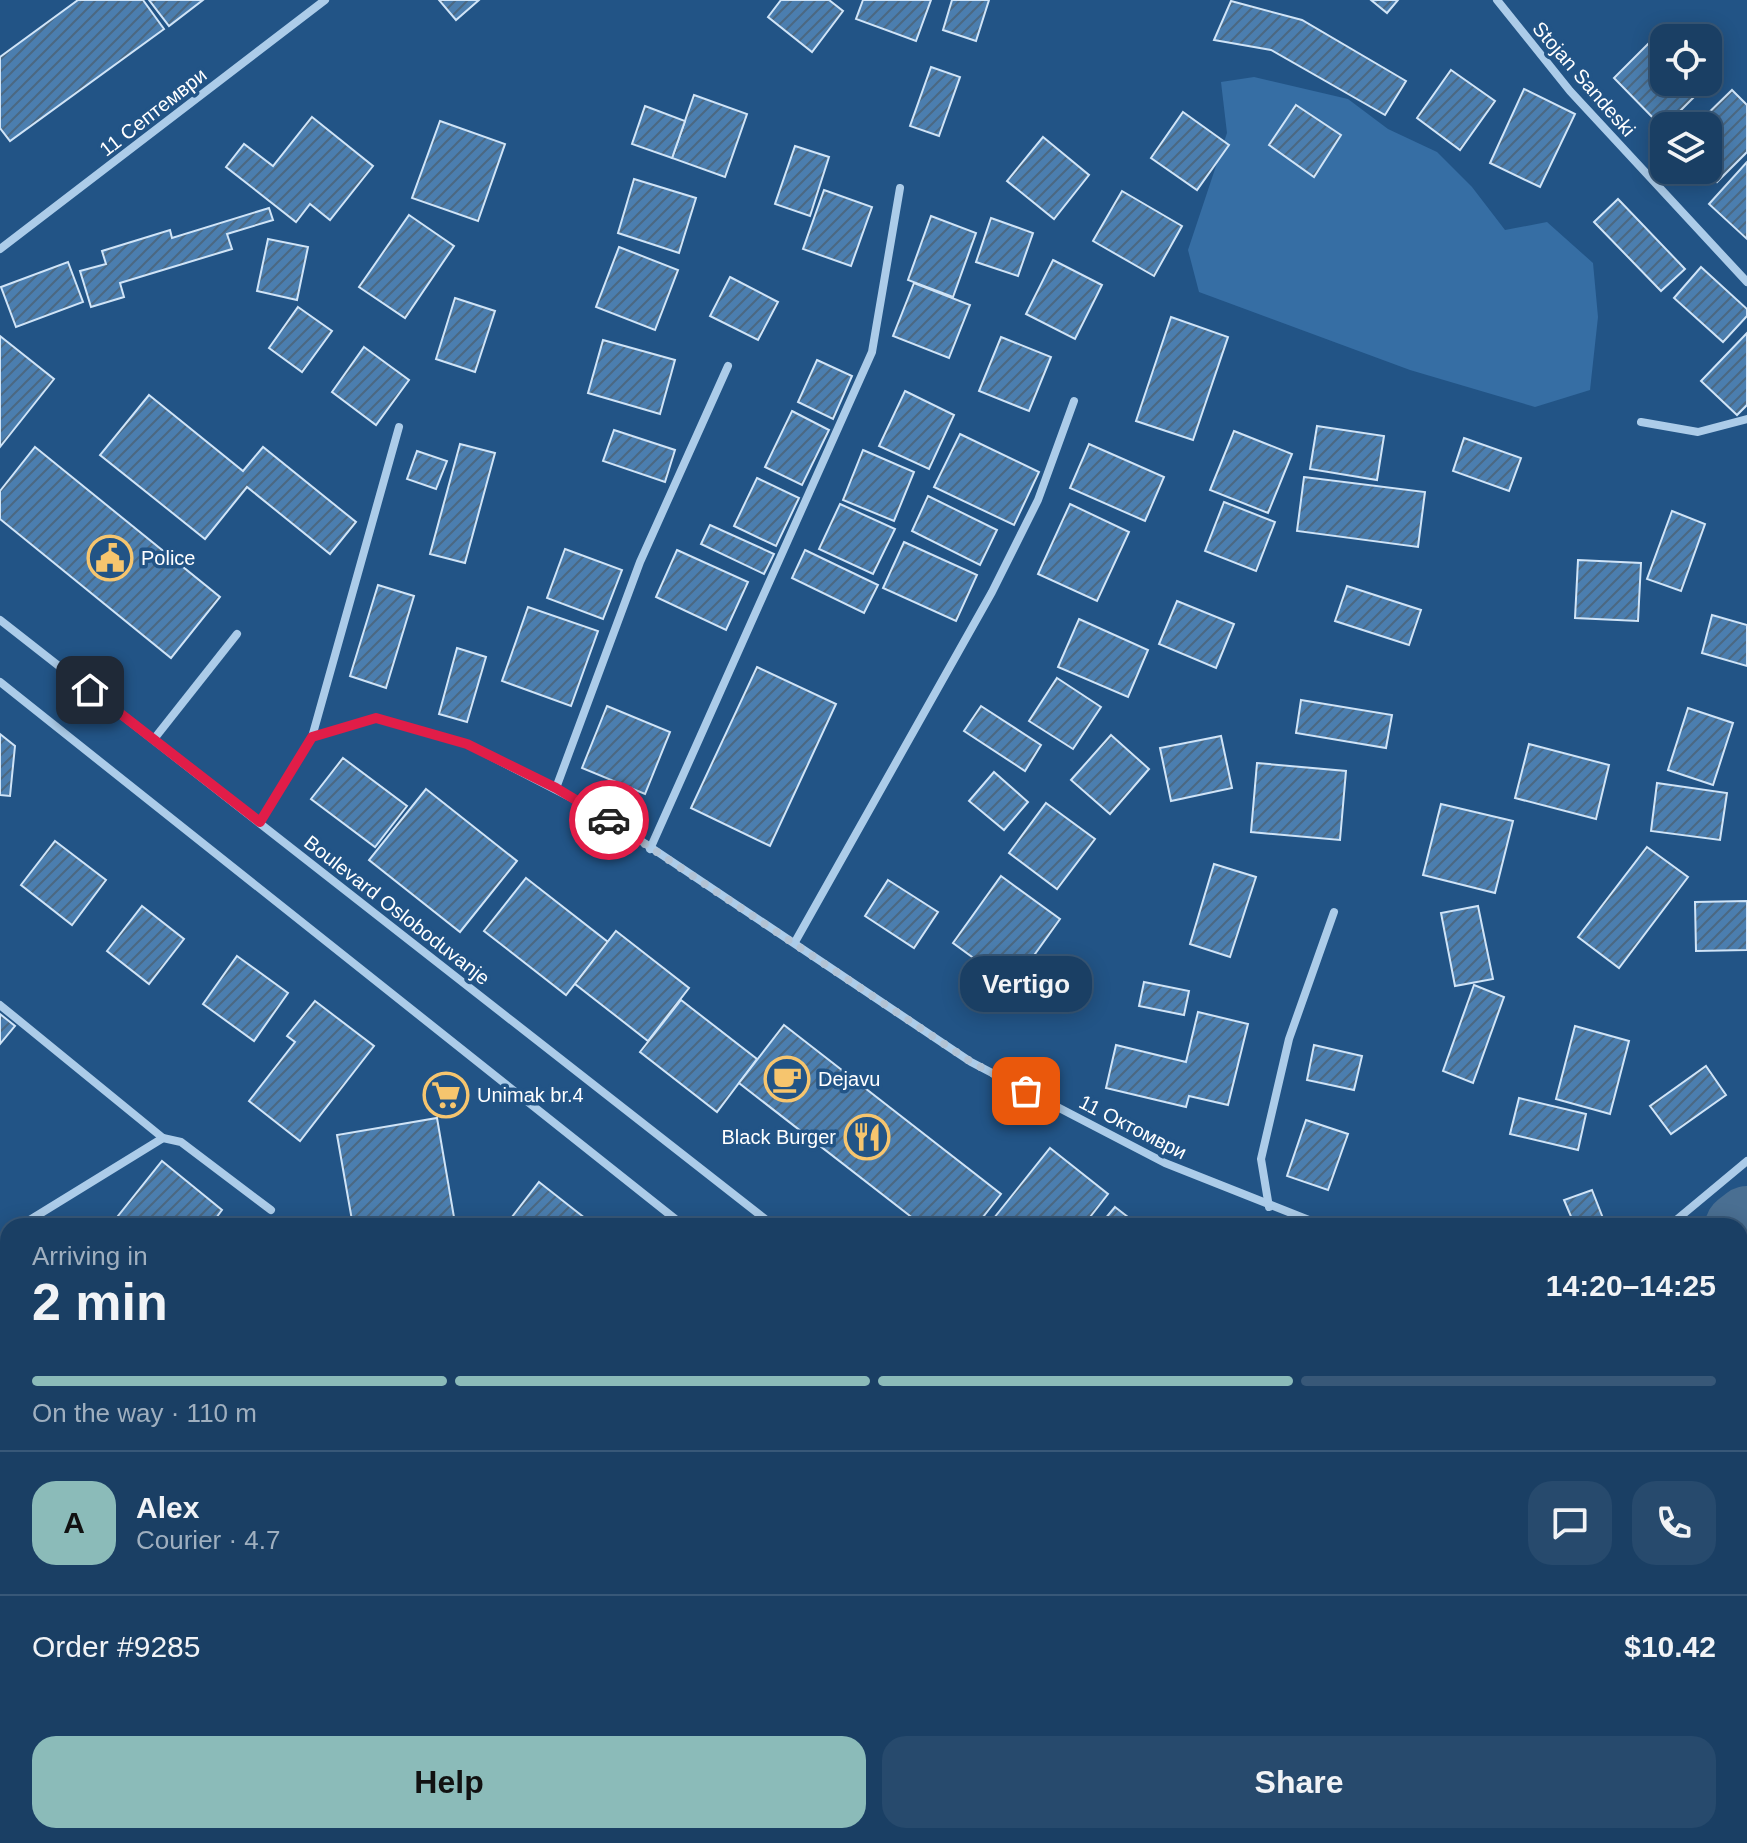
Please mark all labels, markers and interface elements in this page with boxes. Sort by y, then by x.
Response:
street label: Stojan Sandeski [1528,17,1640,141]
map controls [1650,24,1722,184]
button: locate [1650,24,1722,96]
street label: 11 Септември [95,63,211,161]
button: layers [1650,112,1722,184]
public building icon: Police [86,534,134,582]
place label: Police [141,547,195,569]
pin [56,656,124,724]
icon: home [68,668,112,712]
courier [569,780,649,860]
icon: car [587,798,631,842]
street label: Boulevard Osloboduvanje [300,831,494,989]
callout: Vertigo [960,955,1092,1011]
text: Vertigo [982,969,1070,999]
cafe icon: Dejavu [763,1055,811,1103]
pin [992,1057,1060,1125]
place label: Dejavu [818,1068,880,1090]
icon: bag [1004,1069,1048,1113]
supermarket icon: Unimak br.4 [422,1071,470,1119]
place label: Unimak br.4 [477,1084,584,1106]
street label: 11 Октомври [1076,1091,1190,1163]
restaurant icon: Black Burger [843,1113,891,1161]
place label: Black Burger [722,1126,836,1148]
text: Arriving in [32,1241,148,1271]
text: 14:20–14:25 [1546,1269,1716,1302]
text: 2 min [32,1273,168,1331]
text: On the way · 110 m [32,1398,257,1428]
button: chat [1528,1481,1612,1565]
button: phone [1632,1481,1716,1565]
text: Alex [136,1491,199,1524]
text: A [63,1506,85,1539]
text: Courier · 4.7 [136,1525,281,1555]
text: Order #9285 [32,1630,200,1663]
text: $10.42 [1624,1630,1716,1663]
button: Help [32,1736,866,1828]
button: Share [882,1736,1716,1828]

